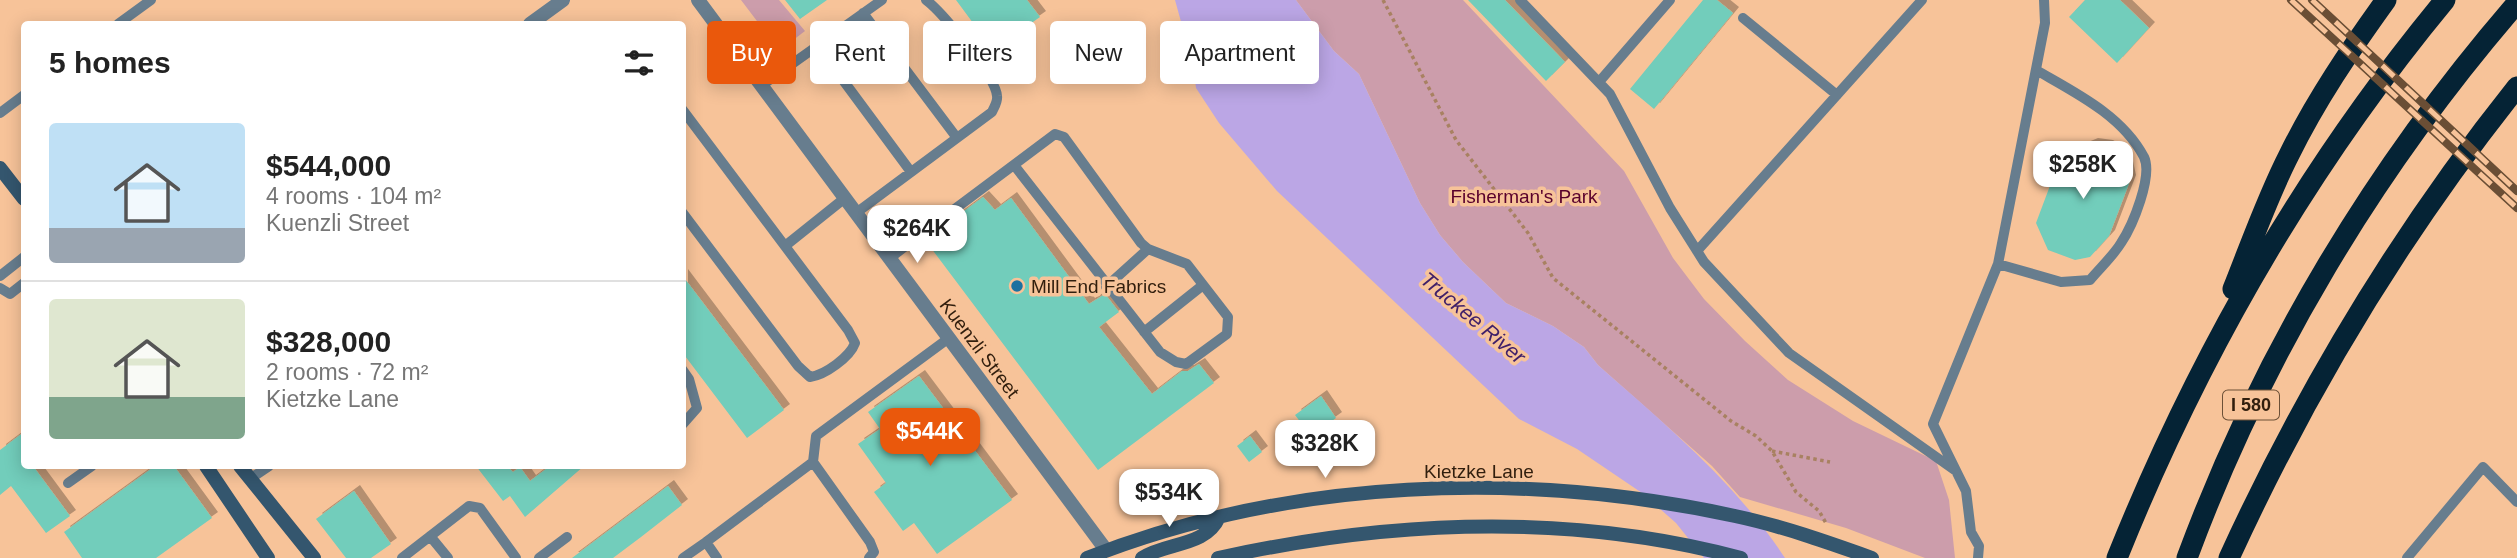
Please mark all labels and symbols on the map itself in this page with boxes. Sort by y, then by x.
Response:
pin: $258K [2034,142,2132,201]
park label: Fisherman's Park [1450,186,1598,207]
pin: $264K [868,205,966,265]
water label: Truckee River [1416,267,1531,369]
place label: Mill End Fabrics [1031,276,1166,297]
marker: Mill End Fabrics [1009,278,1025,294]
street label: Kuenzli Street [936,295,1024,402]
road number: I 580 [2223,390,2279,419]
pin: $544K [881,408,979,468]
pin: $328K [1276,420,1374,480]
street label: Kietzke Lane [1424,461,1534,482]
pin: $534K [1120,470,1218,529]

